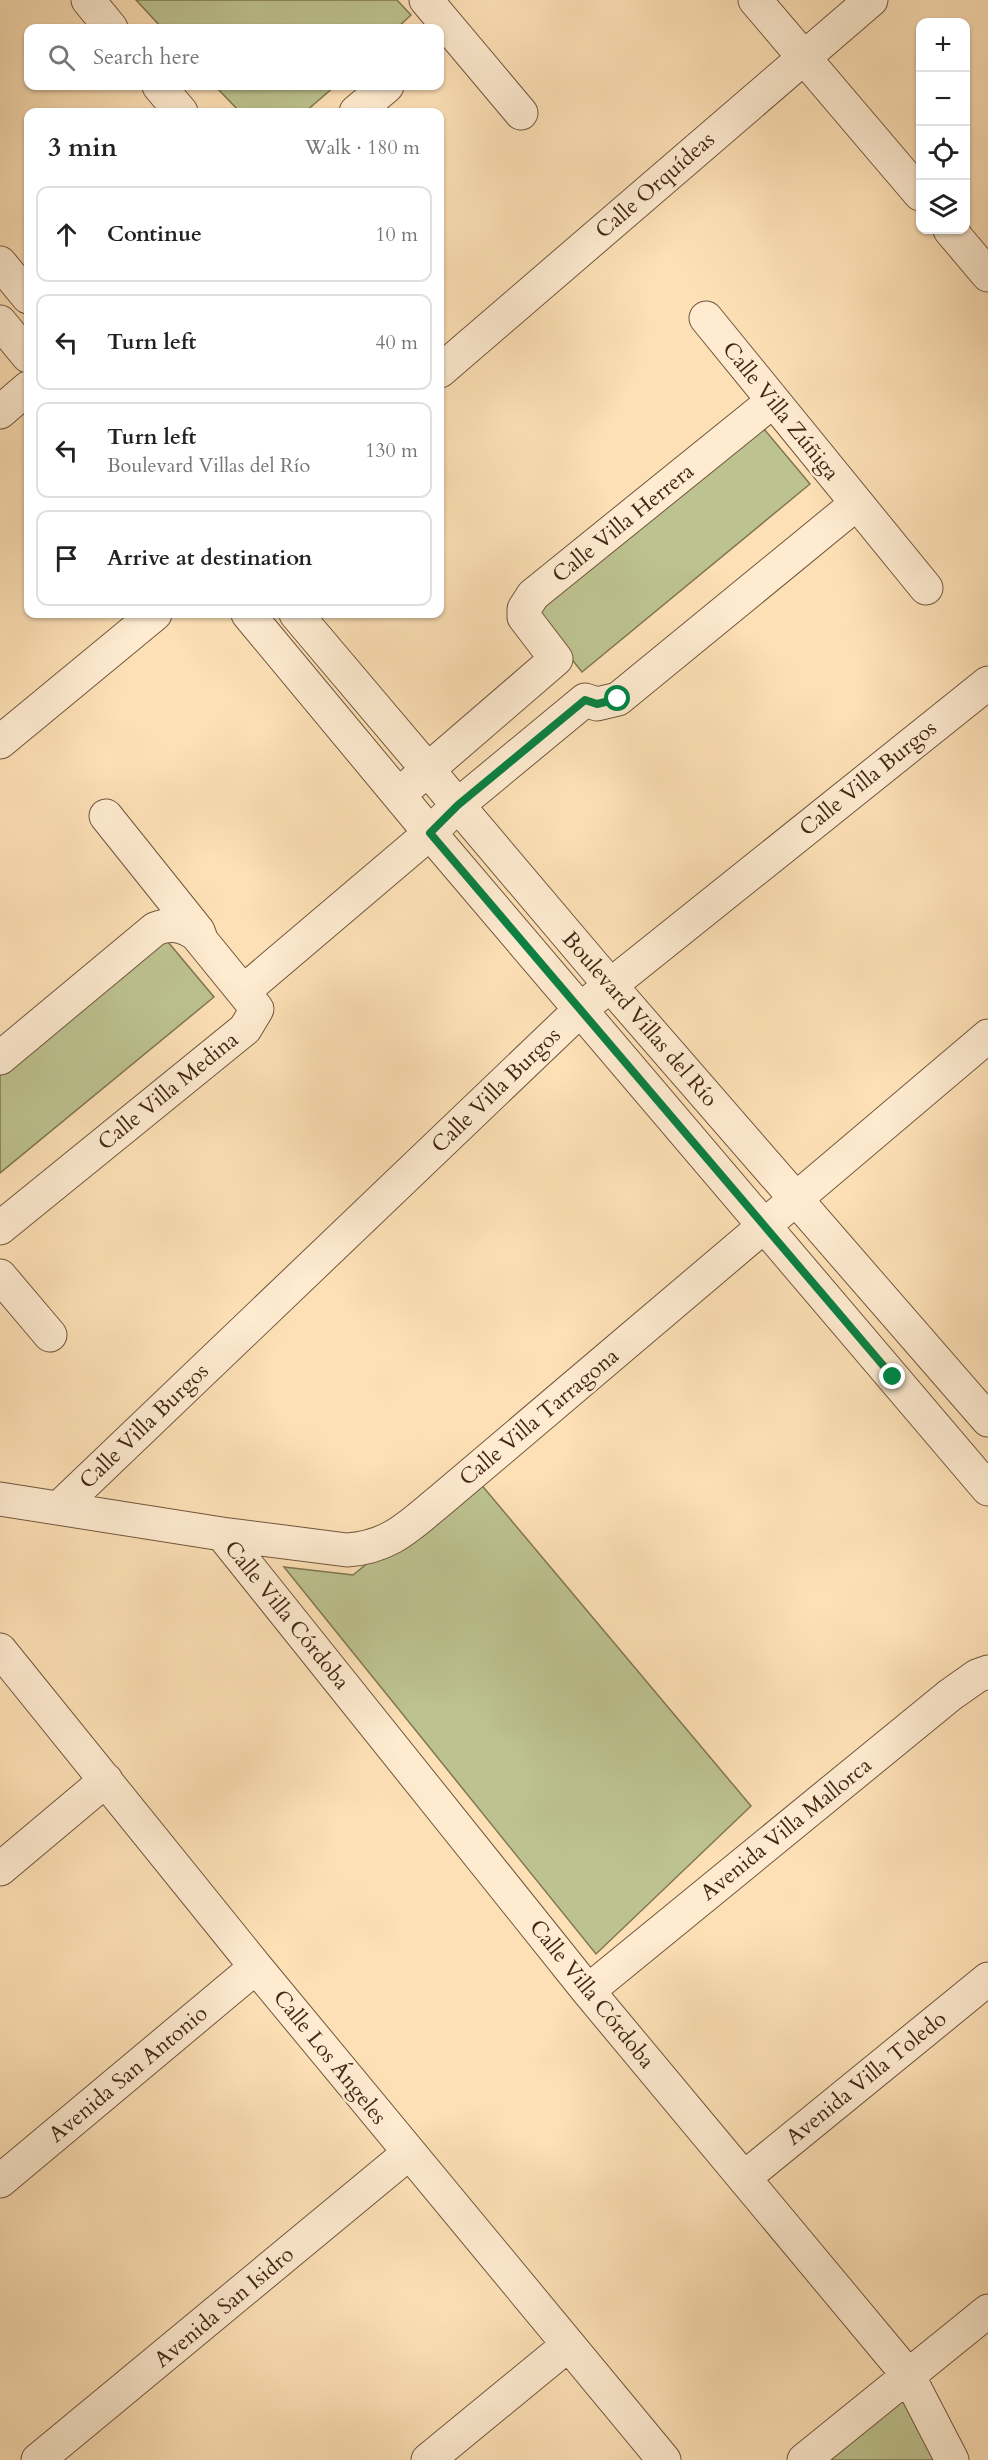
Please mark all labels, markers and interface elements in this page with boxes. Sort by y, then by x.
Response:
map controls [916,18,970,234]
button: + [916,18,970,72]
search box [24,24,444,90]
icon: search [45,41,78,74]
text: Search here [93,42,200,72]
button: − [916,72,970,126]
street label: Calle Orquídeas [589,125,721,245]
button: locate [916,126,970,180]
text: 3 min [48,130,117,165]
text: Walk · 180 m [305,134,420,161]
button: layers [916,180,970,234]
icon: ahead [50,218,83,251]
text: Continue [107,219,202,249]
text: 10 m [375,221,418,248]
icon: left [50,326,83,359]
text: Turn left [107,327,196,357]
text: 40 m [375,329,418,356]
street label: Calle Villa Zúñiga [716,335,847,487]
text: Turn left [107,422,196,452]
icon: left [50,434,83,467]
text: 130 m [365,437,418,464]
text: Boulevard Villas del Río [107,452,310,479]
street label: Calle Villa Herrera [546,456,701,590]
icon: arrive [50,542,83,575]
text: Arrive at destination [107,543,312,573]
route start [604,685,630,711]
street label: Calle Villa Burgos [793,713,943,843]
street label: Boulevard Villas del Río [555,925,725,1113]
street label: Calle Villa Burgos [425,1021,567,1159]
street label: Calle Villa Medina [91,1025,245,1157]
street label: Calle Villa Tarragona [453,1341,626,1493]
street label: Calle Villa Burgos [73,1357,215,1495]
route end [879,1363,905,1389]
street label: Calle Villa Córdoba [217,1534,357,1696]
street label: Avenida Villa Mallorca [694,1750,878,1908]
street label: Calle Villa Córdoba [522,1913,662,2075]
street label: Calle Los Ángeles [266,1983,394,2131]
street label: Avenida San Antonio [42,1998,214,2149]
street label: Avenida Villa Toledo [779,2004,953,2152]
street label: Avenida San Isidro [148,2239,300,2374]

